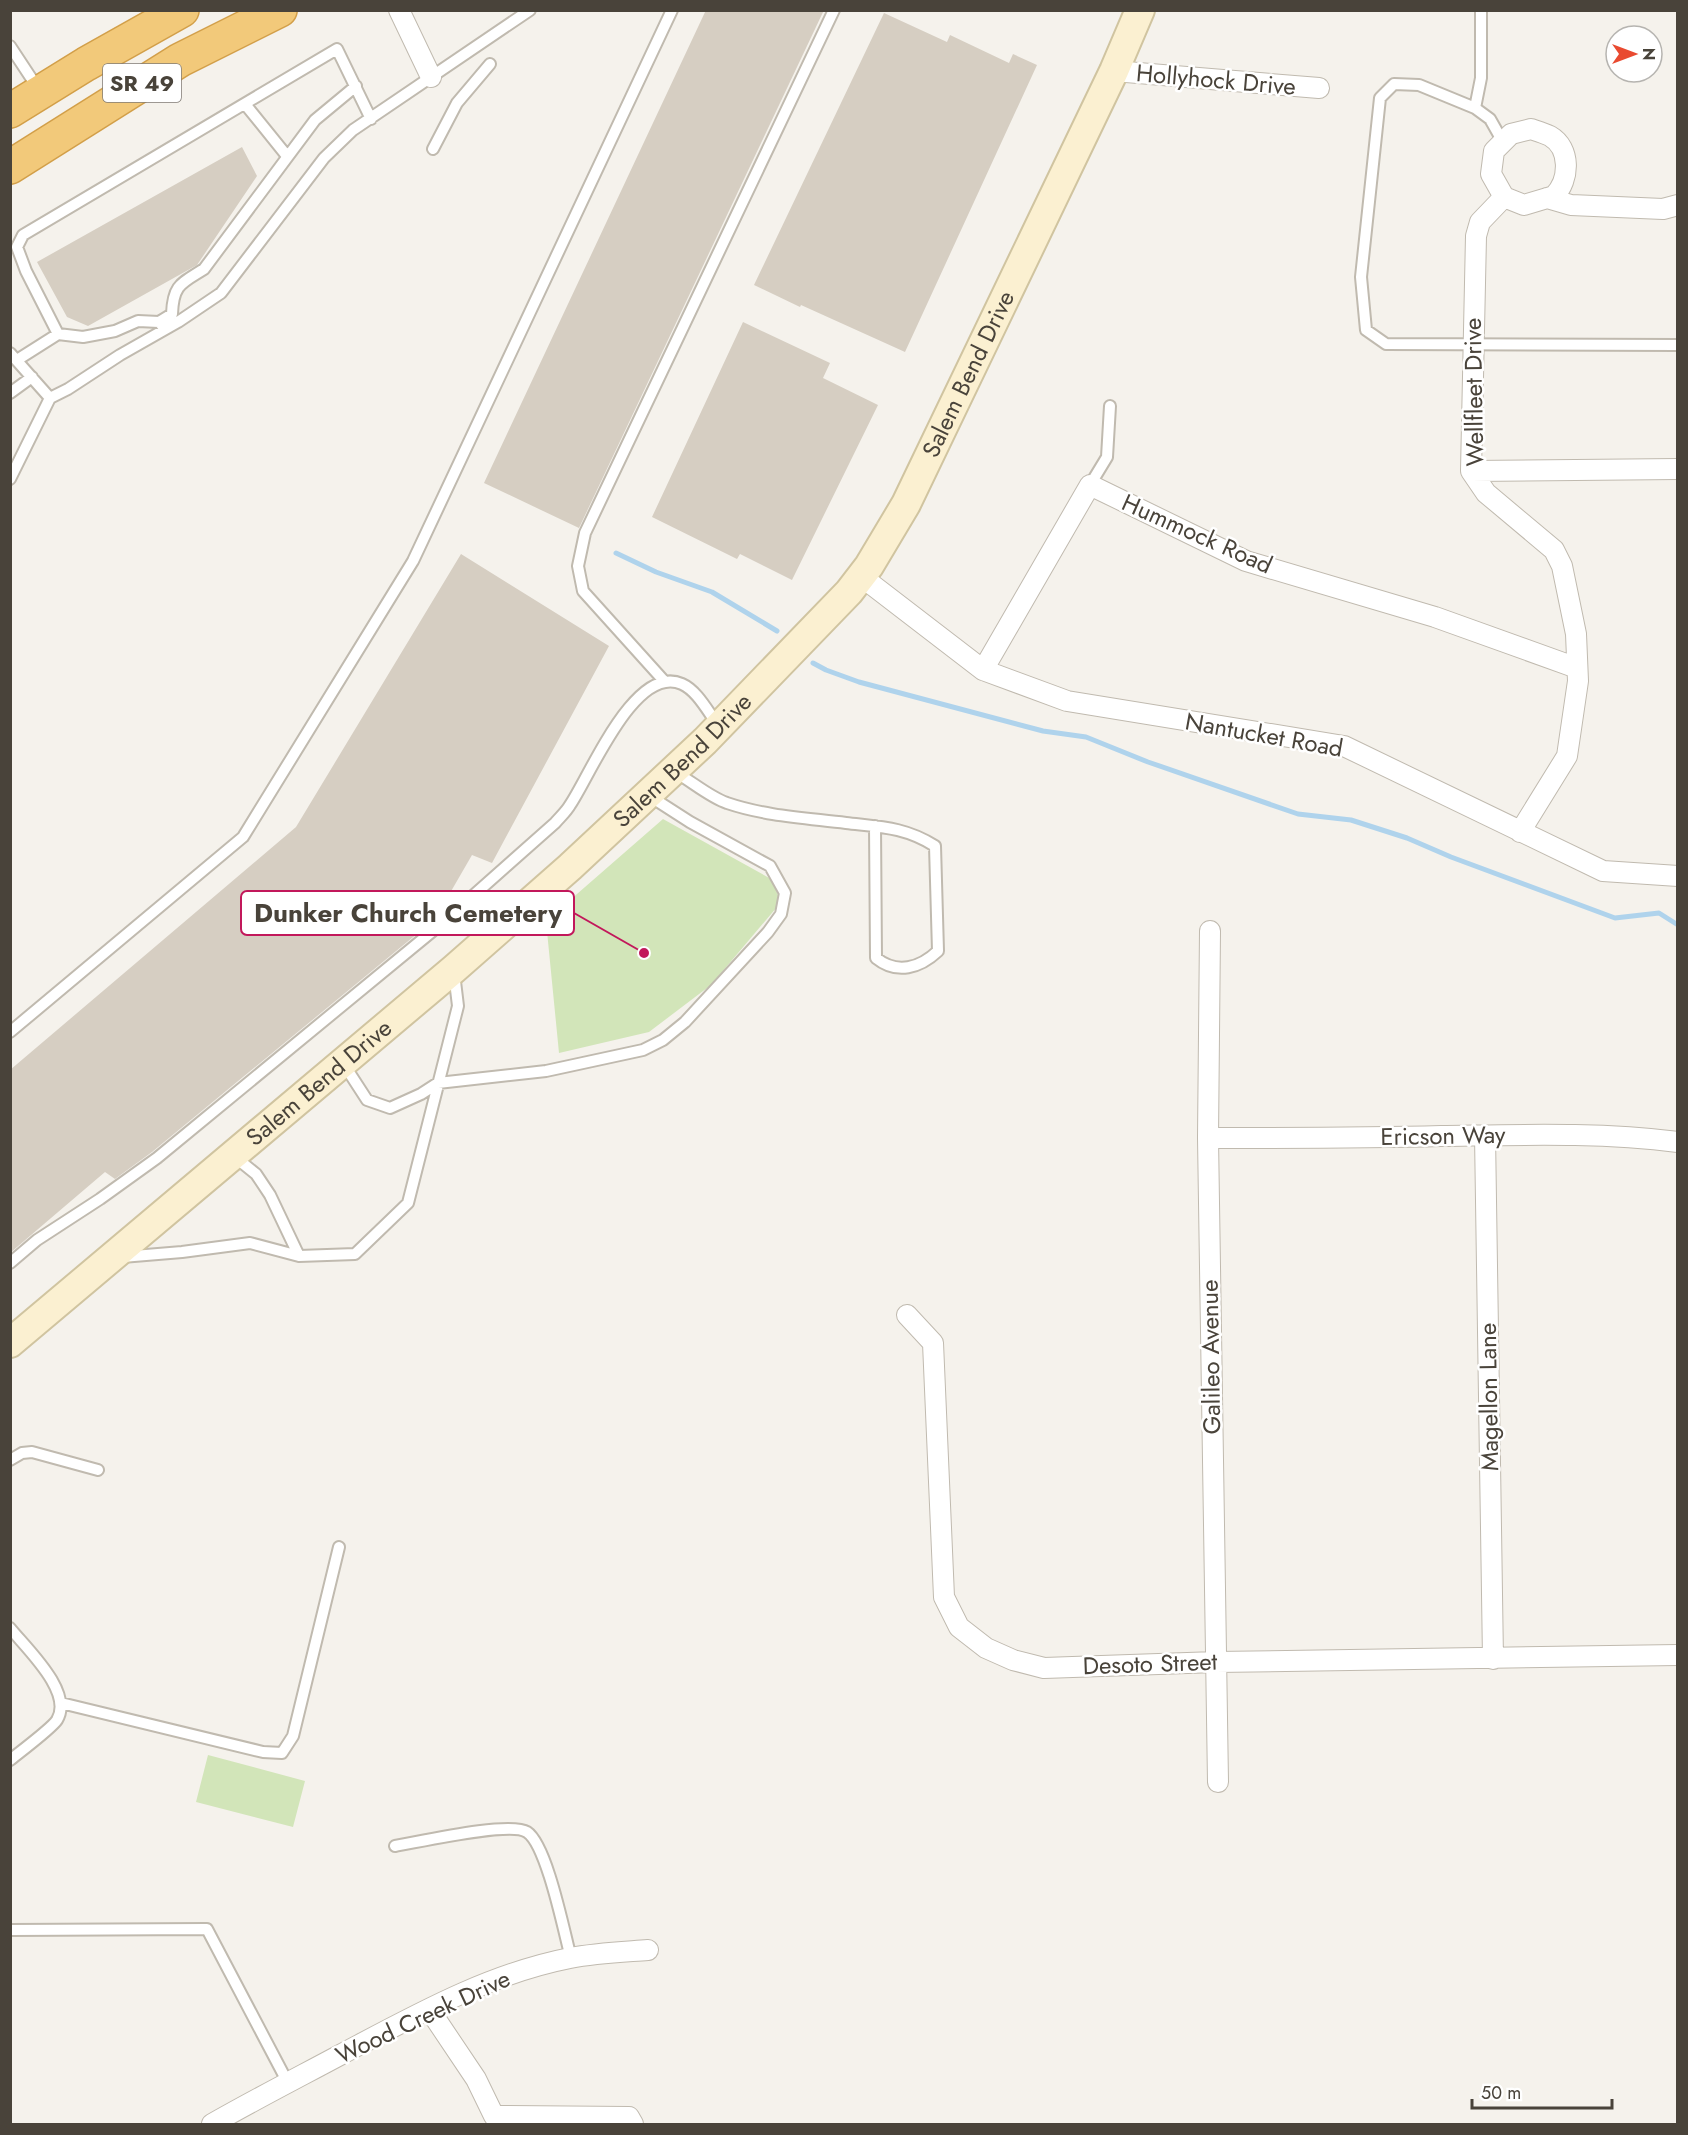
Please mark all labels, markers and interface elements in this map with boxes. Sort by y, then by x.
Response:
north arrow [1604,24,1664,84]
text: N [1637,48,1660,60]
street label: Hollyhock Drive [1135,55,1297,104]
road number: SR 49 [103,64,181,102]
street label: Salem Bend Drive [913,285,1023,463]
street label: Wellfleet Drive [1455,317,1492,467]
street label: Hummock Road [1116,485,1278,582]
street label: Salem Bend Drive [605,685,760,835]
street label: Nantucket Road [1182,703,1346,766]
callout: Dunker Church Cemetery [241,891,574,935]
text: Dunker Church Cemetery [254,894,563,932]
street label: Salem Bend Drive [238,1011,399,1154]
street label: Ericson Way [1380,1117,1506,1154]
street label: Galileo Avenue [1192,1279,1229,1435]
street label: Magellon Lane [1470,1323,1507,1471]
street label: Desoto Street [1082,1644,1218,1683]
street label: Wood Creek Drive [330,1961,516,2072]
scale bar [1472,2072,1612,2110]
text: 50 m [1481,2080,1521,2106]

